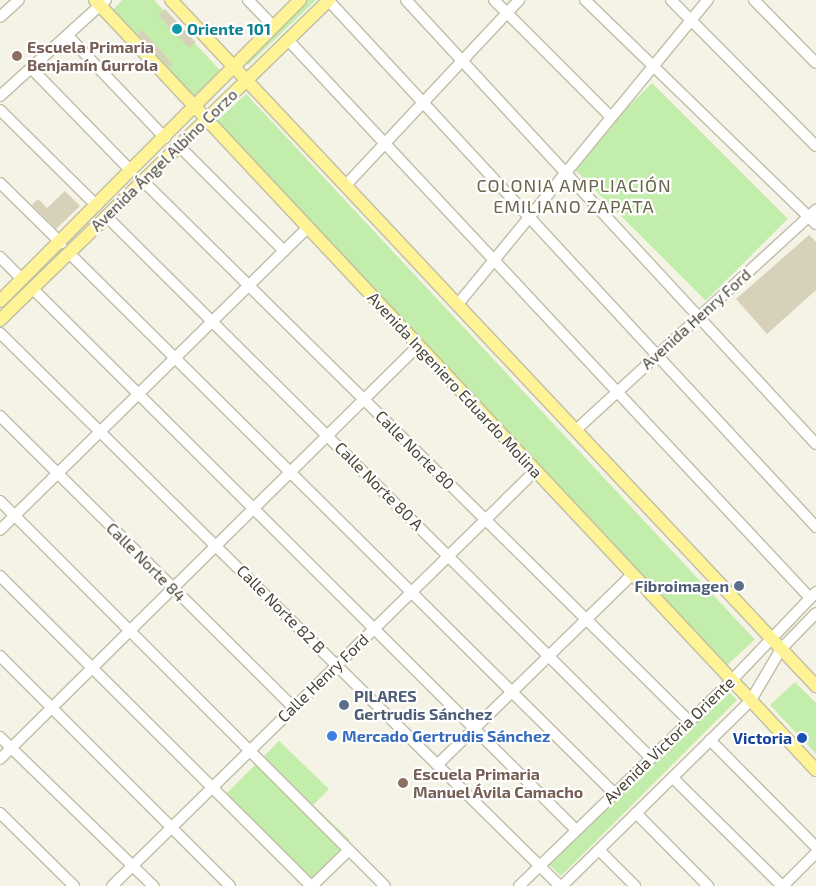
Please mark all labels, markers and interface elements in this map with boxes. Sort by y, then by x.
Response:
place label: Oriente 101 [187,19,271,39]
marker: Oriente 101 [171,23,183,35]
place label: Escuela Primaria Benjamín Gurrola [27,37,158,75]
marker: Escuela Primaria Benjamín Gurrola [11,50,23,62]
street label: Avenida Ángel Albino Corzo [86,84,242,236]
district label: COLONIA AMPLIACIÓN EMILIANO ZAPATA [474,175,674,218]
street label: Avenida Henry Ford [637,265,755,373]
street label: Avenida Ingeniero Eduardo Molina [364,288,546,482]
street label: Calle Norte 80 [371,406,459,494]
street label: Calle Norte 80 A [331,438,427,534]
street label: Calle Norte 84 [102,518,190,606]
street label: Calle Norte 82 B [233,561,329,657]
place label: Fibroimagen [635,576,729,596]
marker: Fibroimagen [733,580,745,592]
street label: Calle Henry Ford [273,630,373,726]
street label: Avenida Victoria Oriente [600,672,738,808]
place label: PILARES Gertrudis Sánchez [354,686,492,724]
marker: PILARES Gertrudis Sánchez [338,699,350,711]
place label: Mercado Gertrudis Sánchez [342,726,550,746]
place label: Victoria [733,728,792,748]
marker: Mercado Gertrudis Sánchez [326,730,338,742]
marker: Victoria [796,732,808,744]
place label: Escuela Primaria Manuel Ávila Camacho [413,764,584,802]
marker: Escuela Primaria Manuel Ávila Camacho [397,777,409,789]

